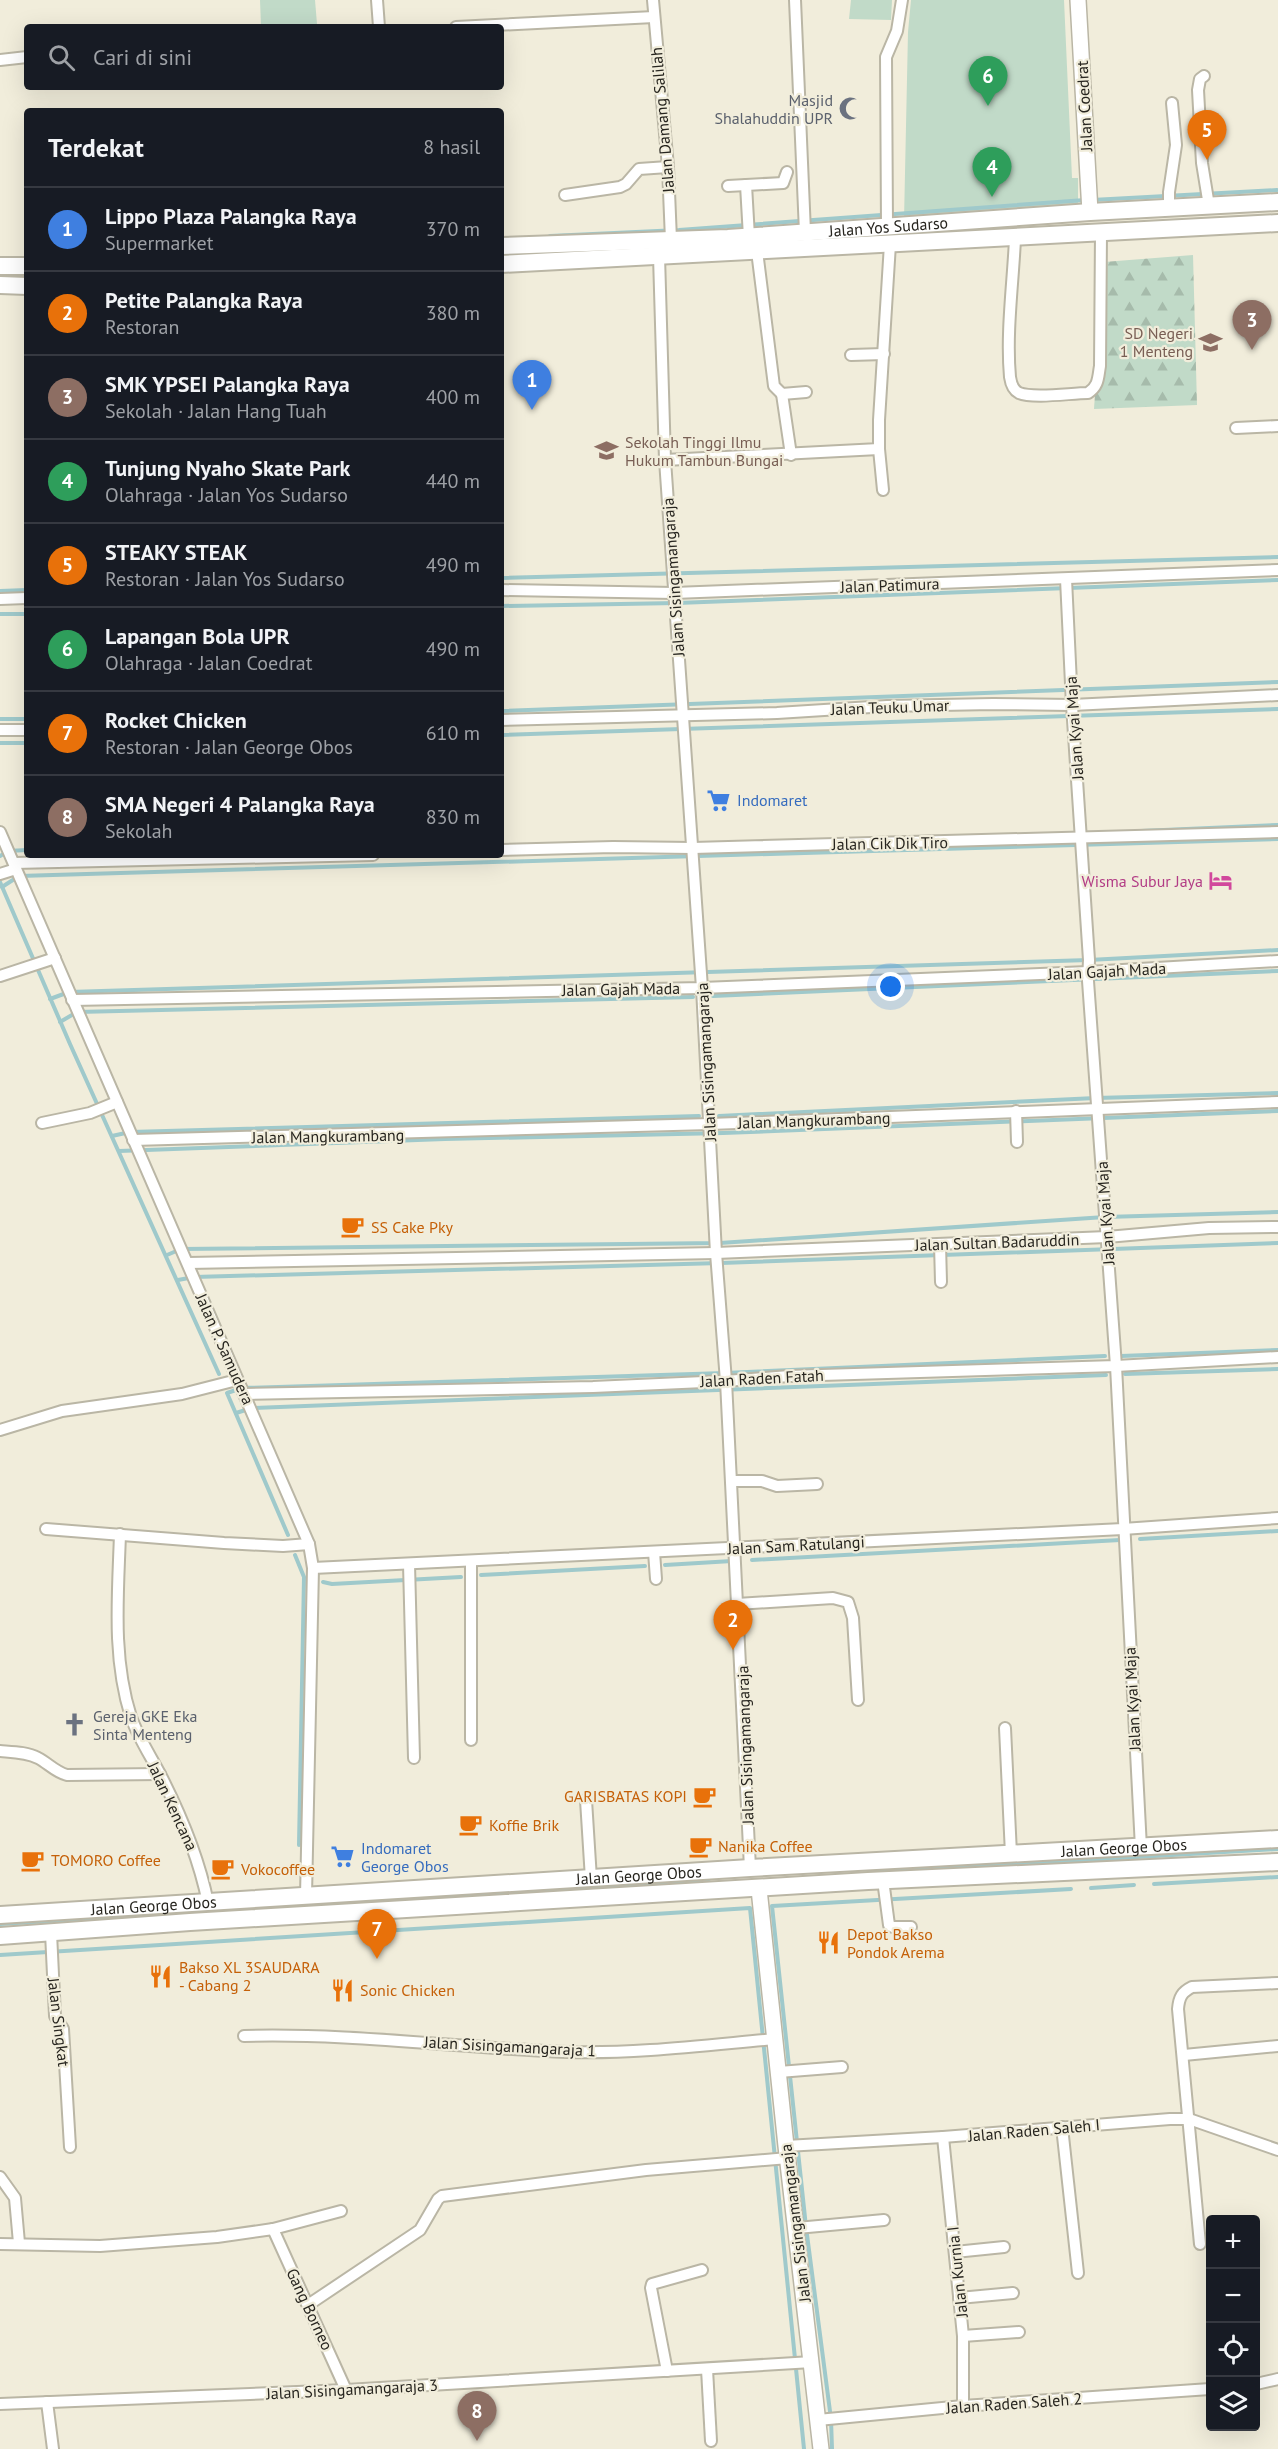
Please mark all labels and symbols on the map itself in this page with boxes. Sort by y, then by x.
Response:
street label: Jalan Damang Salilah [646,46,678,195]
pin: 6 [968,57,1008,106]
street label: Jalan Coedrat [1072,60,1096,153]
place label: Masjid Shalahuddin UPR [714,90,833,128]
mosque icon: Masjid Shalahuddin UPR [838,96,864,122]
pin: 5 [1188,110,1226,160]
pin: 4 [972,148,1012,197]
street label: Jalan Yos Sudarso [827,212,949,241]
pin: 3 [1232,300,1272,350]
place label: SD Negeri 1 Menteng [1120,323,1193,361]
school or university icon: SD Negeri 1 Menteng [1198,329,1224,355]
pin: 1 [512,360,552,410]
place label: Sekolah Tinggi Ilmu Hukum Tambun Bungai [625,432,783,470]
school or university icon: Sekolah Tinggi Ilmu Hukum Tambun Bungai [594,438,620,464]
street label: Jalan Sisingamangaraja [657,497,689,658]
street label: Jalan Patimura [839,573,940,597]
street label: Jalan Kyai Maja [1060,675,1088,782]
street label: Jalan Teuku Umar [829,695,950,719]
supermarket icon: Indomaret [706,787,732,813]
place label: Indomaret [737,790,808,810]
street label: Jalan Cik Dik Tiro [831,832,948,854]
hotel icon: Wisma Subur Jaya [1208,868,1234,894]
place label: Wisma Subur Jaya [1081,871,1203,891]
street label: Jalan Gajah Mada [1046,958,1167,984]
your location [876,972,905,1001]
street label: Jalan Gajah Mada [561,978,680,1000]
street label: Jalan Sisingamangaraja [692,982,720,1143]
street label: Jalan Mangkurambang [736,1107,891,1133]
street label: Jalan Mangkurambang [250,1125,405,1147]
street label: Jalan Kyai Maja [1091,1160,1119,1267]
cafe icon: SS Cake Pky [340,1214,366,1240]
place label: SS Cake Pky [371,1217,453,1237]
street label: Jalan Sultan Badaruddin [913,1229,1080,1255]
street label: Jalan P. Samudera [191,1289,258,1408]
street label: Jalan Raden Fatah [699,1365,824,1391]
street label: Jalan Sam Ratulangi [726,1531,865,1559]
pin: 2 [714,1600,752,1650]
street label: Jalan Kyai Maja [1119,1647,1145,1752]
street label: Jalan Sisingamangaraja [732,1665,758,1826]
place label: Gereja GKE Eka Sinta Menteng [93,1706,198,1744]
church icon: Gereja GKE Eka Sinta Menteng [62,1712,88,1738]
street label: Jalan Kencana [143,1757,202,1854]
cafe icon: GARISBATAS KOPI [692,1783,718,1809]
place label: GARISBATAS KOPI [564,1786,687,1806]
cafe icon: Koffie Brik [458,1812,484,1838]
place label: Koffie Brik [489,1815,560,1835]
cafe icon: Nanika Coffee [687,1833,713,1859]
street label: Jalan George Obos [1060,1834,1188,1861]
place label: Nanika Coffee [718,1836,813,1856]
place label: Indomaret George Obos [361,1838,449,1876]
supermarket icon: Indomaret George Obos [330,1844,356,1870]
cafe icon: TOMORO Coffee [20,1847,46,1873]
place label: TOMORO Coffee [51,1850,161,1870]
cafe icon: Vokocoffee [210,1856,236,1882]
place label: Vokocoffee [240,1859,315,1879]
street label: Jalan George Obos [574,1861,702,1889]
street label: Jalan George Obos [89,1891,217,1919]
pin: 7 [358,1910,397,1959]
place label: Depot Bakso Pondok Arema [847,1924,945,1962]
restaurant icon: Depot Bakso Pondok Arema [816,1930,842,1956]
place label: Bakso XL 3SAUDARA - Cabang 2 [179,1957,320,1995]
restaurant icon: Bakso XL 3SAUDARA - Cabang 2 [148,1963,174,1989]
street label: Jalan Singkat [44,1975,74,2068]
restaurant icon: Sonic Chicken [329,1977,355,2003]
place label: Sonic Chicken [360,1980,455,2000]
street label: Jalan Sisingamangaraja 1 [423,2031,596,2060]
street label: Jalan Raden Saleh I [966,2114,1101,2146]
street label: Jalan Sisingamangaraja [775,2143,815,2304]
street label: Jalan Kurnia I [942,2225,972,2320]
street label: Gang Borneo [282,2265,338,2353]
street label: Jalan Sisingamangaraja 3 [265,2375,438,2404]
street label: Jalan Raden Saleh 2 [944,2388,1083,2418]
pin: 8 [458,2392,496,2441]

